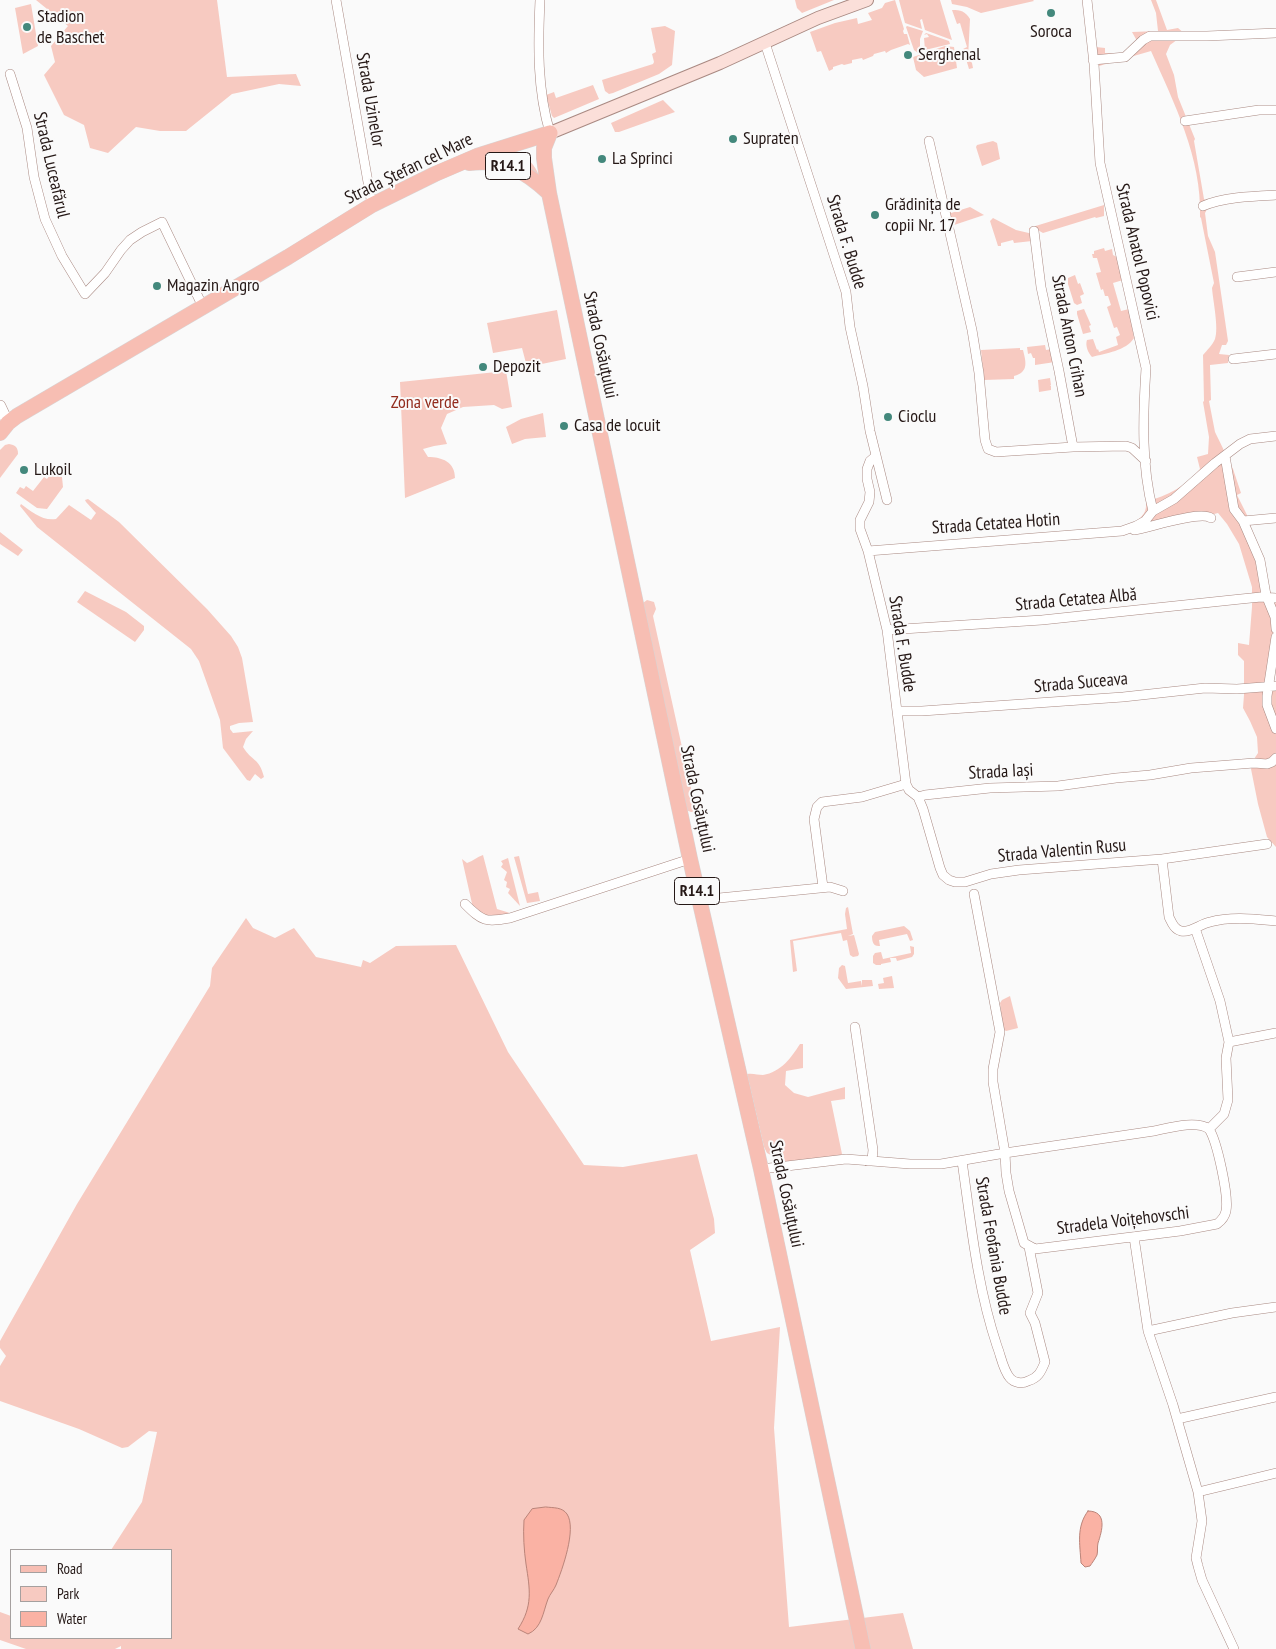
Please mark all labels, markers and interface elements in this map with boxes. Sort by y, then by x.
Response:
place label: Stadion de Baschet [37,6,105,48]
marker: Soroca [1045,7,1057,19]
marker: Stadion de Baschet [21,21,33,33]
place label: Soroca [1030,21,1072,43]
place label: Serghenal [918,44,980,66]
marker: Serghenal [902,49,914,61]
street label: Strada Uzinelor [351,51,389,149]
street label: Strada Luceafărul [28,110,74,220]
place label: Supraten [743,128,799,150]
street label: Strada Ștefan cel Mare [342,129,476,209]
marker: Supraten [727,133,739,145]
place label: La Sprinci [612,148,673,170]
road number: R14.1 [486,153,530,180]
marker: La Sprinci [596,153,608,165]
street label: Strada Anatol Popovici [1111,181,1163,323]
street label: Strada F. Budde [821,192,871,292]
place label: Grădinița de copii Nr. 17 [885,194,961,236]
marker: Grădinița de copii Nr. 17 [869,209,881,221]
street label: Strada Anton Crihan [1047,273,1091,399]
place label: Magazin Angro [167,275,260,297]
marker: Magazin Angro [151,280,163,292]
street label: Strada Cosăuțului [578,290,622,400]
place label: Depozit [493,356,541,378]
marker: Depozit [477,361,489,373]
park label: Zona verde [391,392,459,414]
place label: Cioclu [898,406,936,428]
marker: Cioclu [882,411,894,423]
place label: Casa de locuit [574,415,660,437]
marker: Casa de locuit [558,420,570,432]
place label: Lukoil [34,459,72,481]
marker: Lukoil [18,464,30,476]
street label: Strada Cetatea Hotin [931,509,1061,539]
street label: Strada Cetatea Albă [1014,584,1138,616]
street label: Strada F. Budde [884,594,920,694]
street label: Strada Suceava [1033,668,1129,698]
street label: Strada Cosăuțului [675,744,719,854]
street label: Strada Iași [968,760,1034,784]
street label: Strada Valentin Rusu [997,835,1127,867]
road number: R14.1 [674,878,720,904]
street label: Strada Cosăuțului [764,1139,808,1249]
street label: Strada Feofania Budde [970,1175,1016,1317]
street label: Stradela Voițehovschi [1055,1202,1191,1240]
legend [10,1549,172,1639]
text: Road [57,1559,83,1578]
text: Park [57,1584,79,1603]
text: Water [57,1609,87,1628]

